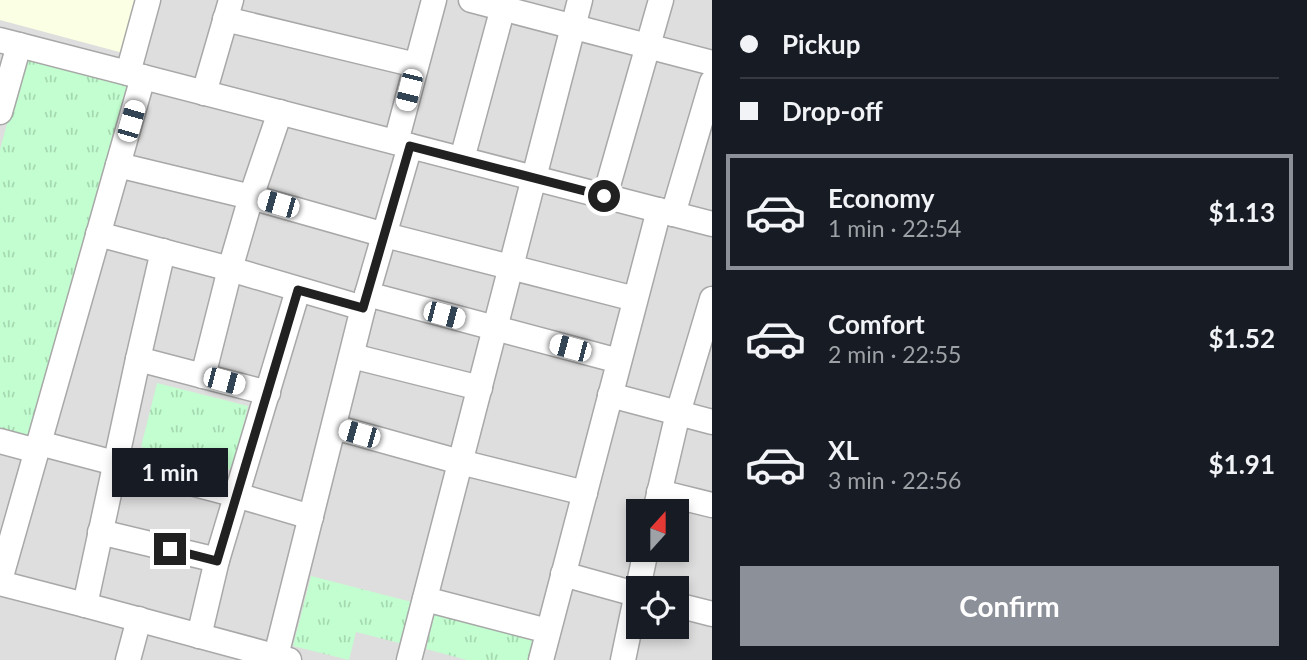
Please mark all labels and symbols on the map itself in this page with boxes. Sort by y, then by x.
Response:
car [394,67,425,113]
car [116,98,147,144]
route start [588,180,620,212]
car [255,188,302,220]
car [421,299,468,331]
car [547,332,594,364]
car [201,365,248,397]
car [336,418,383,450]
callout: 1 min [112,448,228,496]
north arrow [626,499,690,562]
route end [154,533,186,565]

